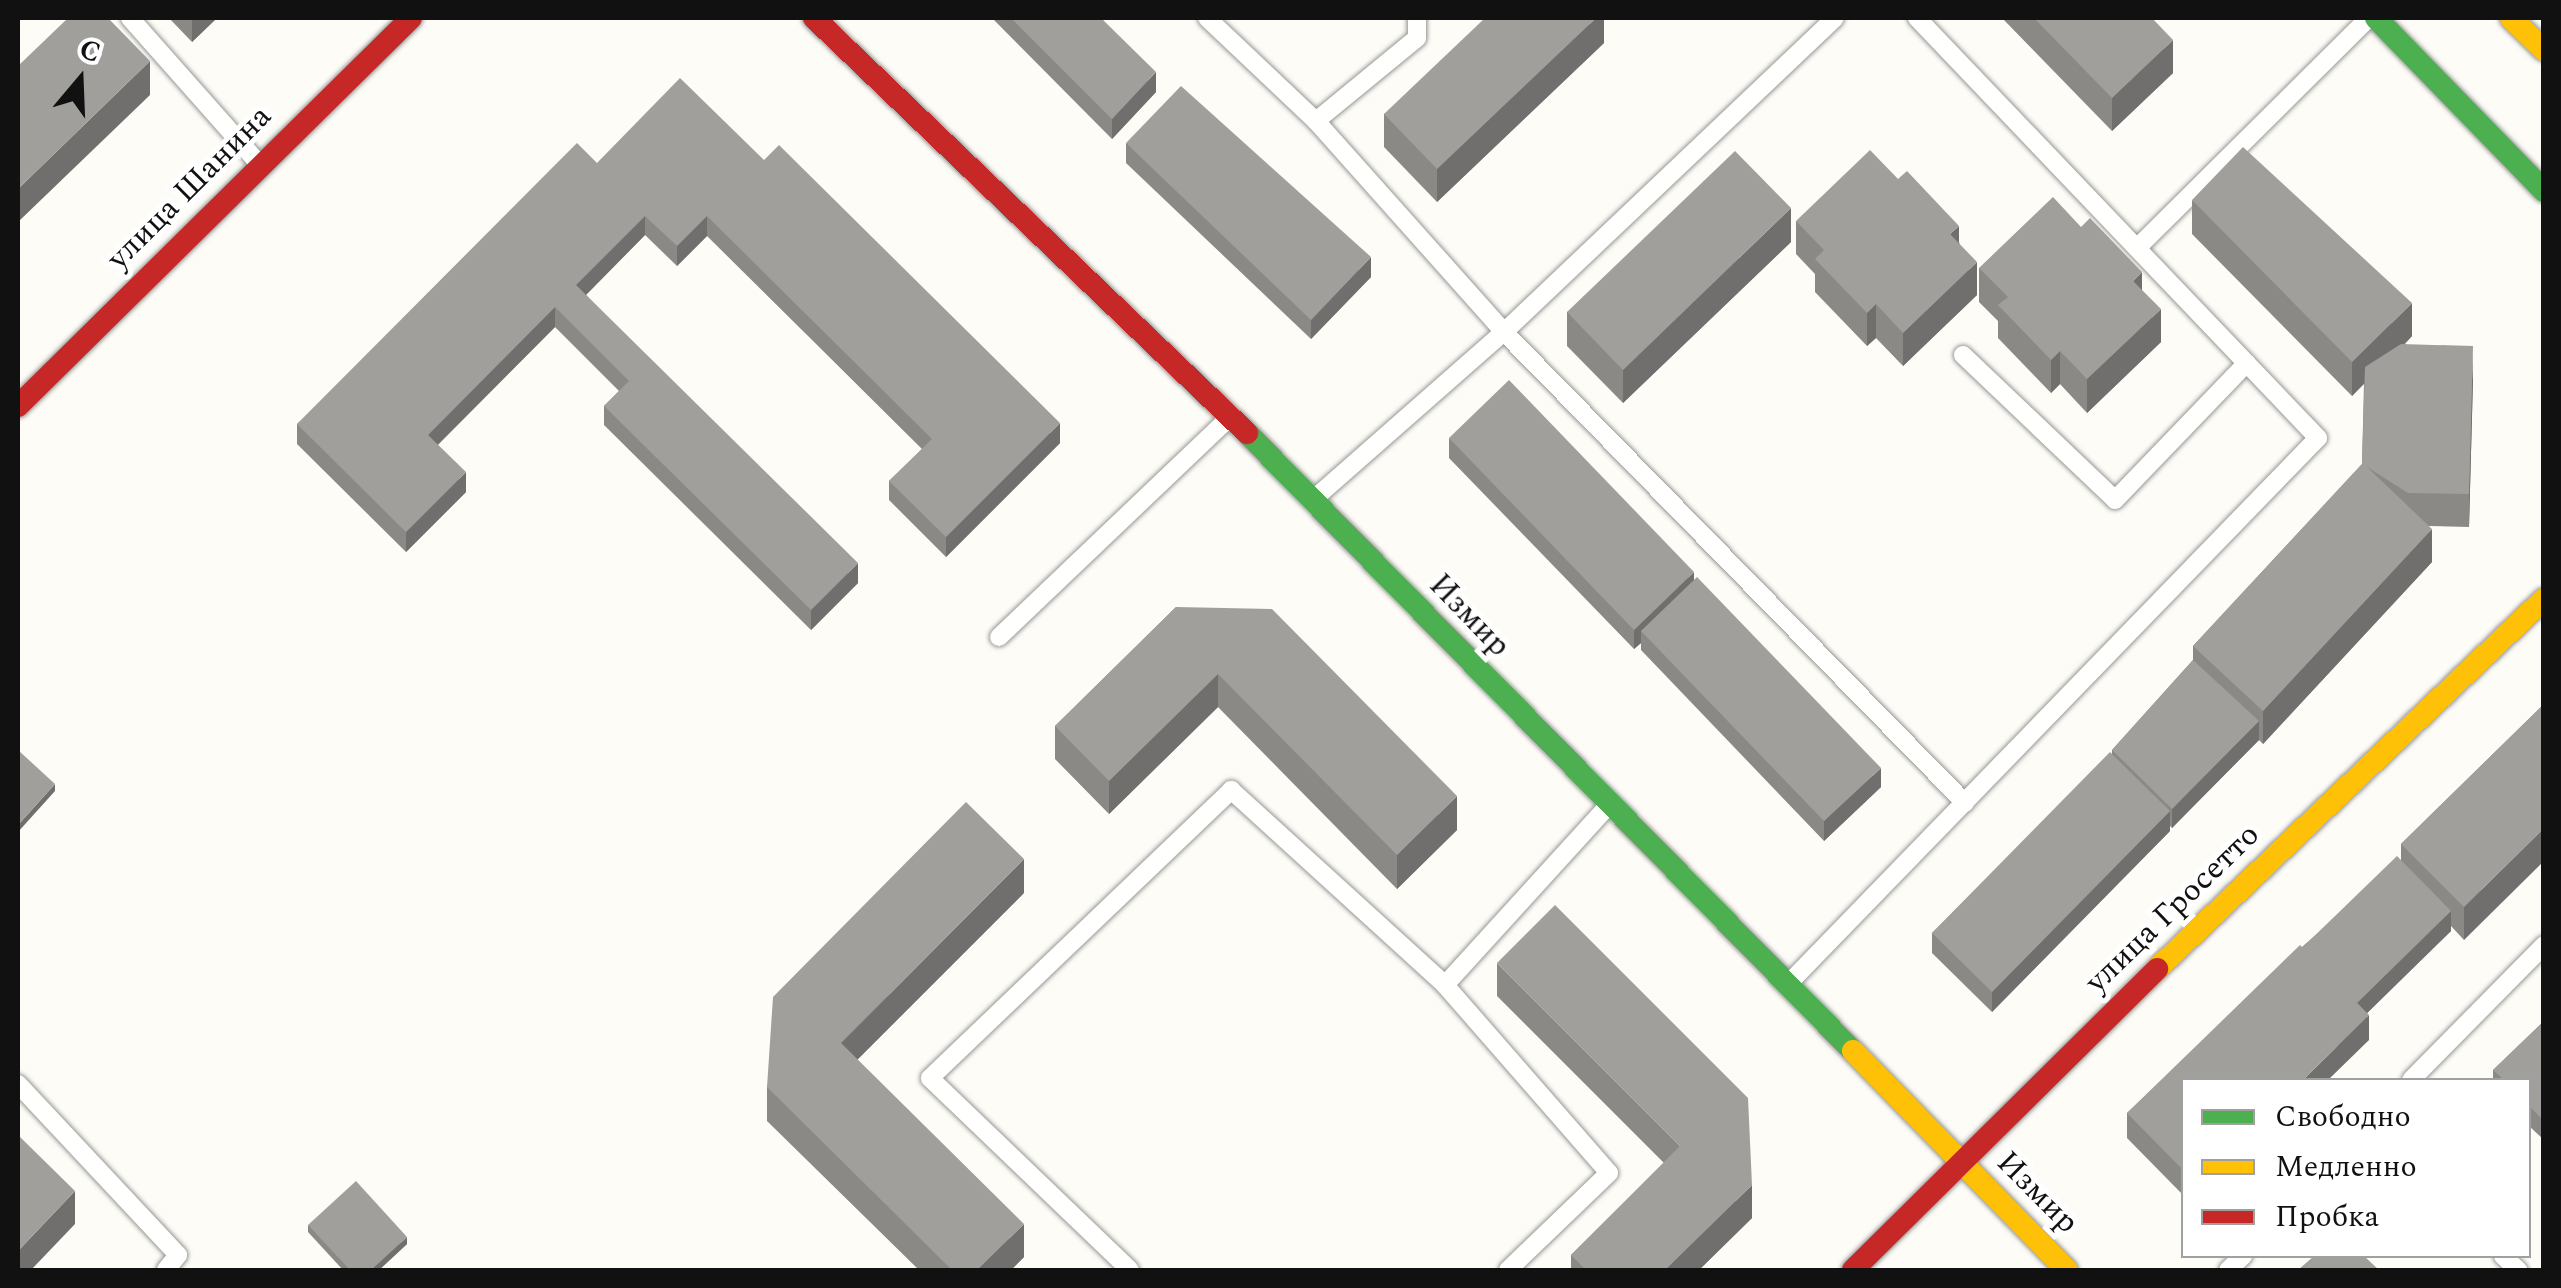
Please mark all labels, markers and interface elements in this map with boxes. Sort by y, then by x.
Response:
text: С [74,28,106,75]
north arrow [30,30,130,130]
street label: улица Шанина [100,98,280,278]
street label: Измир [1420,567,1518,665]
street label: улица Гросетто [2078,816,2268,1002]
legend [2181,1078,2531,1258]
text: Свободно [2275,1094,2411,1140]
street label: Измир [1988,1144,2086,1242]
text: Медленно [2275,1144,2417,1190]
text: Пробка [2275,1194,2379,1240]

